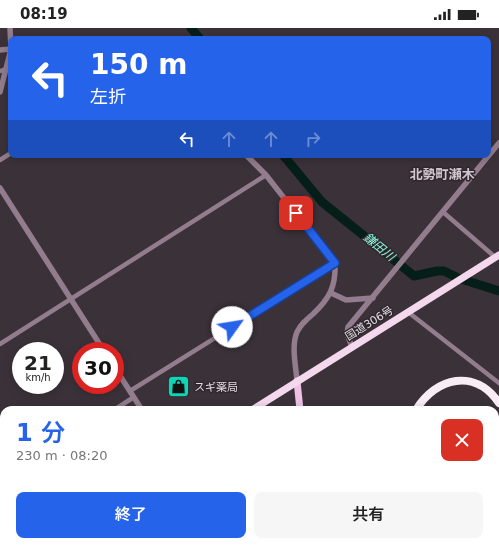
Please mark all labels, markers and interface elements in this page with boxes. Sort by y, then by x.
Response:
text: 08:19 [20,5,68,23]
text: 150 m [90,48,187,81]
icon: left [24,52,76,104]
text: 左折 [90,86,126,107]
icon: left [176,128,198,150]
icon: ahead [218,128,240,150]
icon: ahead [260,128,282,150]
icon: right [302,128,324,150]
district label: 北勢町瀬木 [409,167,475,182]
pin [279,196,313,230]
icon: arrive [285,202,307,224]
water label: 鎌田川 [361,230,399,265]
street label: 国道306号 [343,304,396,343]
position arrow [211,306,253,348]
speed limit sign: 30 [72,342,124,394]
text: 21 [24,351,52,375]
text: km/h [25,372,51,383]
shop icon: スギ薬局 [166,374,192,400]
place label: スギ薬局 [194,381,238,394]
text: 1 分 [16,419,65,447]
button: close [441,419,483,461]
text: 230 m · 08:20 [16,448,107,463]
button: 終了 [16,492,246,538]
button: 共有 [254,492,483,538]

